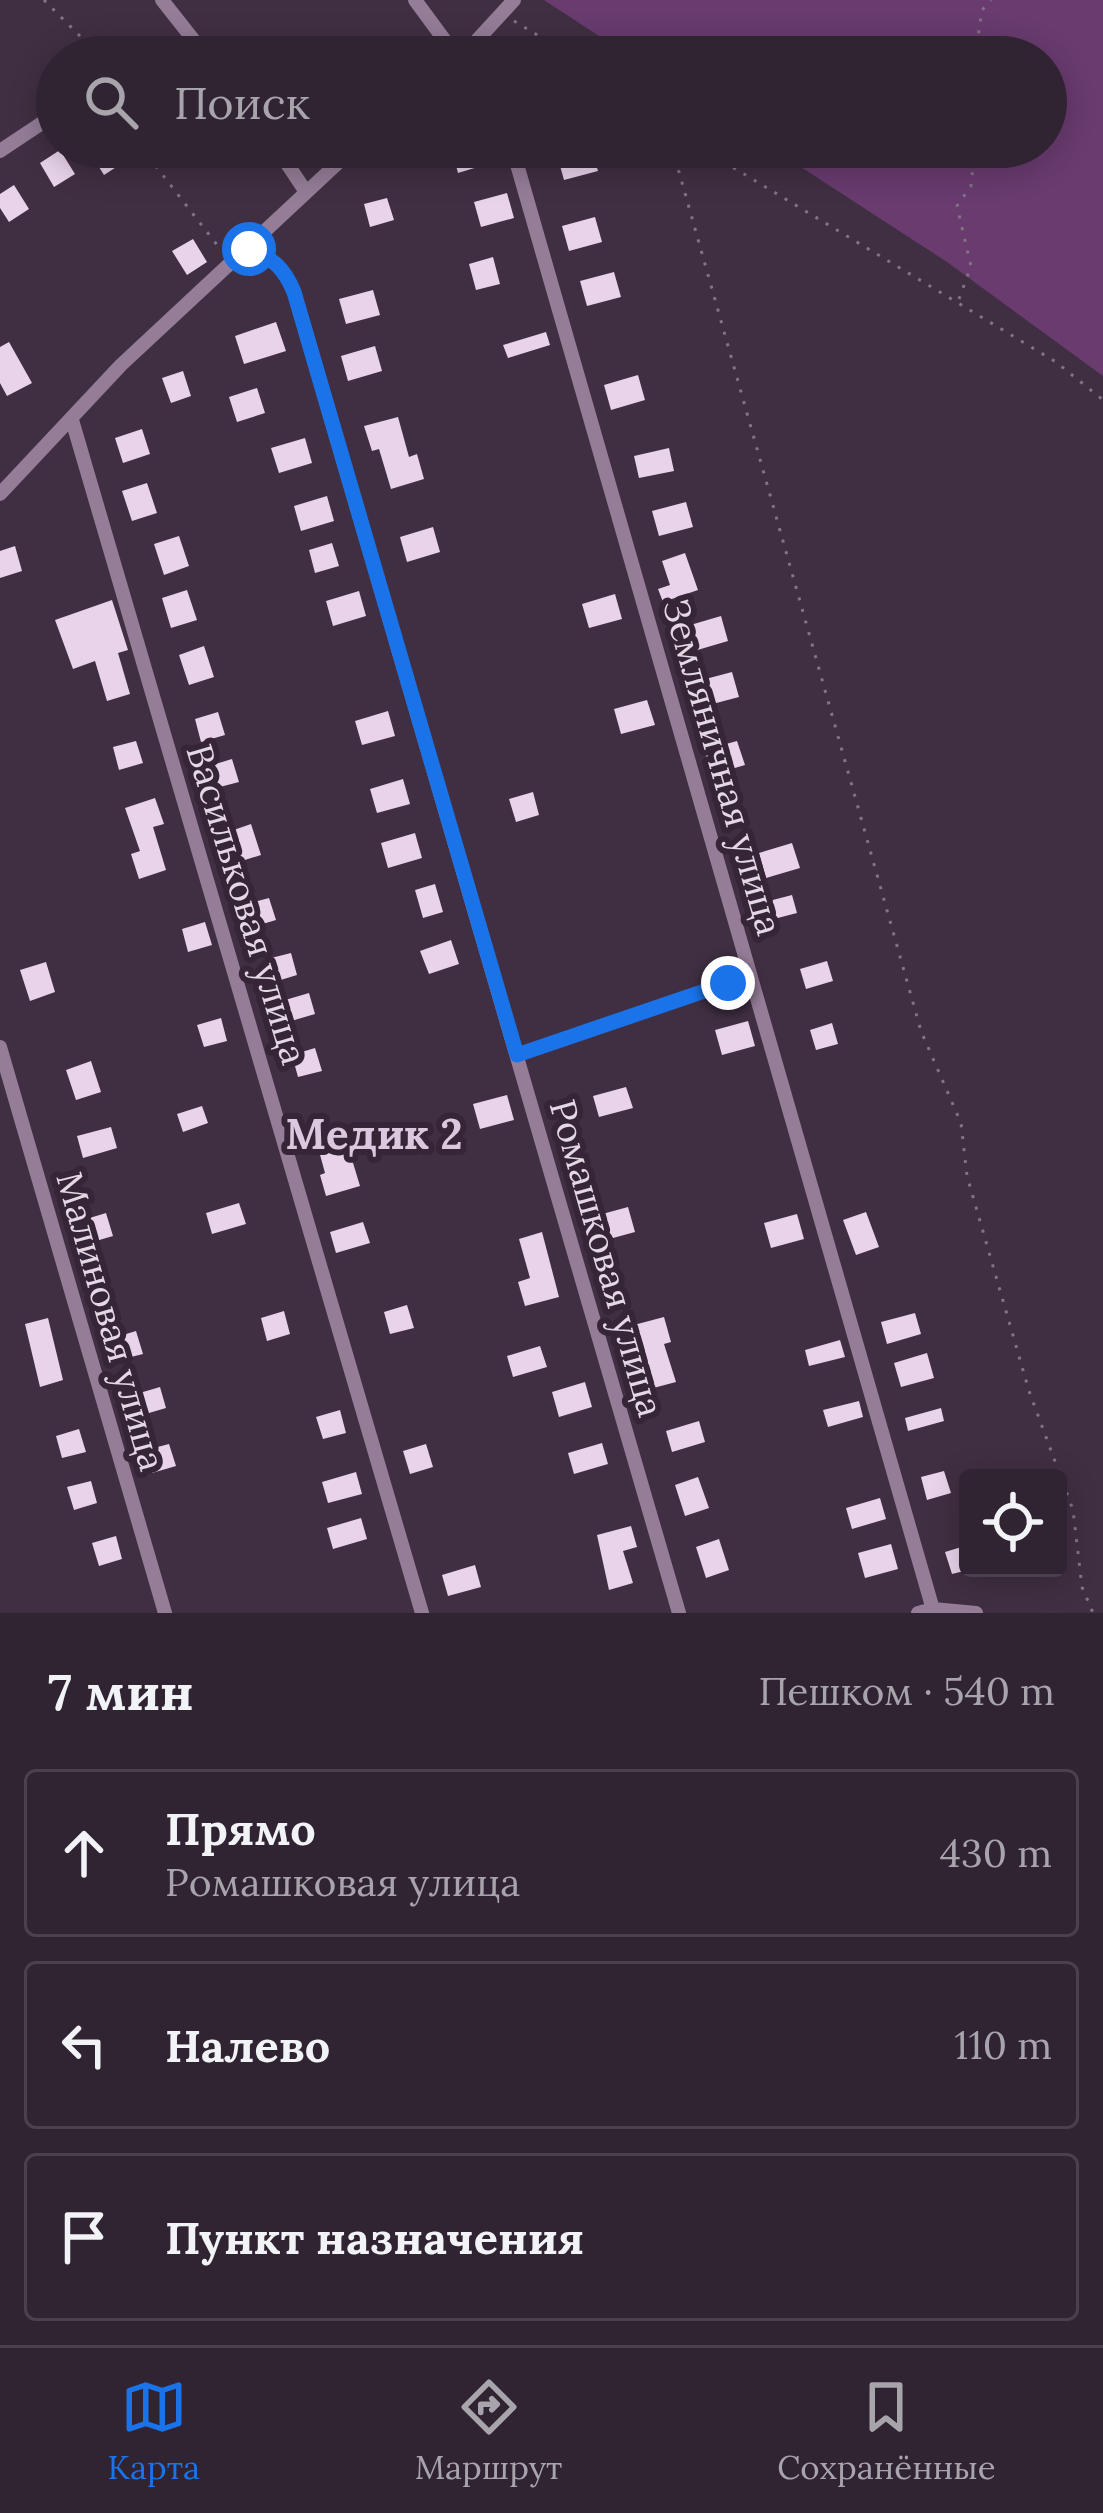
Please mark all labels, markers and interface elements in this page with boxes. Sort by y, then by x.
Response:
search box [36,36,1067,168]
icon: search [78,69,144,135]
text: Поиск [174,74,310,131]
route start [222,222,276,276]
street label: Земляничная улица [653,594,793,940]
street label: Васильковая улица [176,738,318,1070]
route end [701,956,755,1010]
street label: Ромашковая улица [540,1094,674,1422]
district label: Медик 2 [285,1107,463,1161]
street label: Малиновая улица [46,1166,176,1476]
map controls [959,1469,1067,1577]
button: locate [959,1469,1067,1577]
text: 7 мин [48,1659,194,1724]
text: Пешком · 540 m [758,1666,1055,1716]
text: Прямо [165,1800,316,1857]
icon: ahead [51,1820,117,1886]
text: 430 m [940,1828,1052,1878]
text: Ромашковая улица [165,1857,520,1907]
icon: left [51,2012,117,2078]
text: Налево [165,2017,330,2074]
text: 110 m [954,2020,1052,2070]
icon: arrive [51,2204,117,2270]
text: Пункт назначения [165,2209,584,2266]
tab: Карта [107,2374,200,2488]
tab: Маршрут [415,2374,562,2488]
tab: Сохранённые [777,2374,996,2488]

